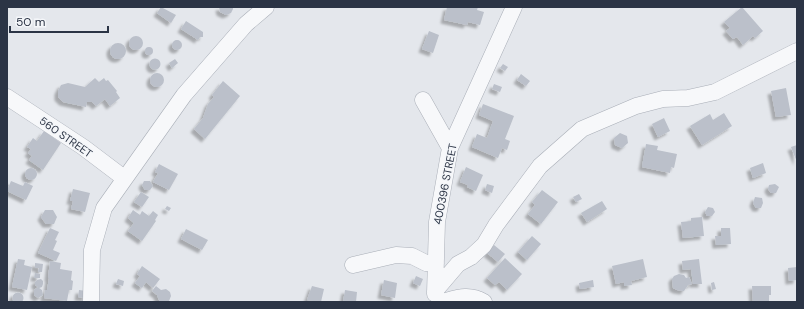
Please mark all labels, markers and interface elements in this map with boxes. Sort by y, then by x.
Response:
scale bar [10,8,108,34]
text: 50 m [16,14,45,30]
street label: 560 STREET [37,114,95,160]
street label: 400396 STREET [430,142,460,226]

